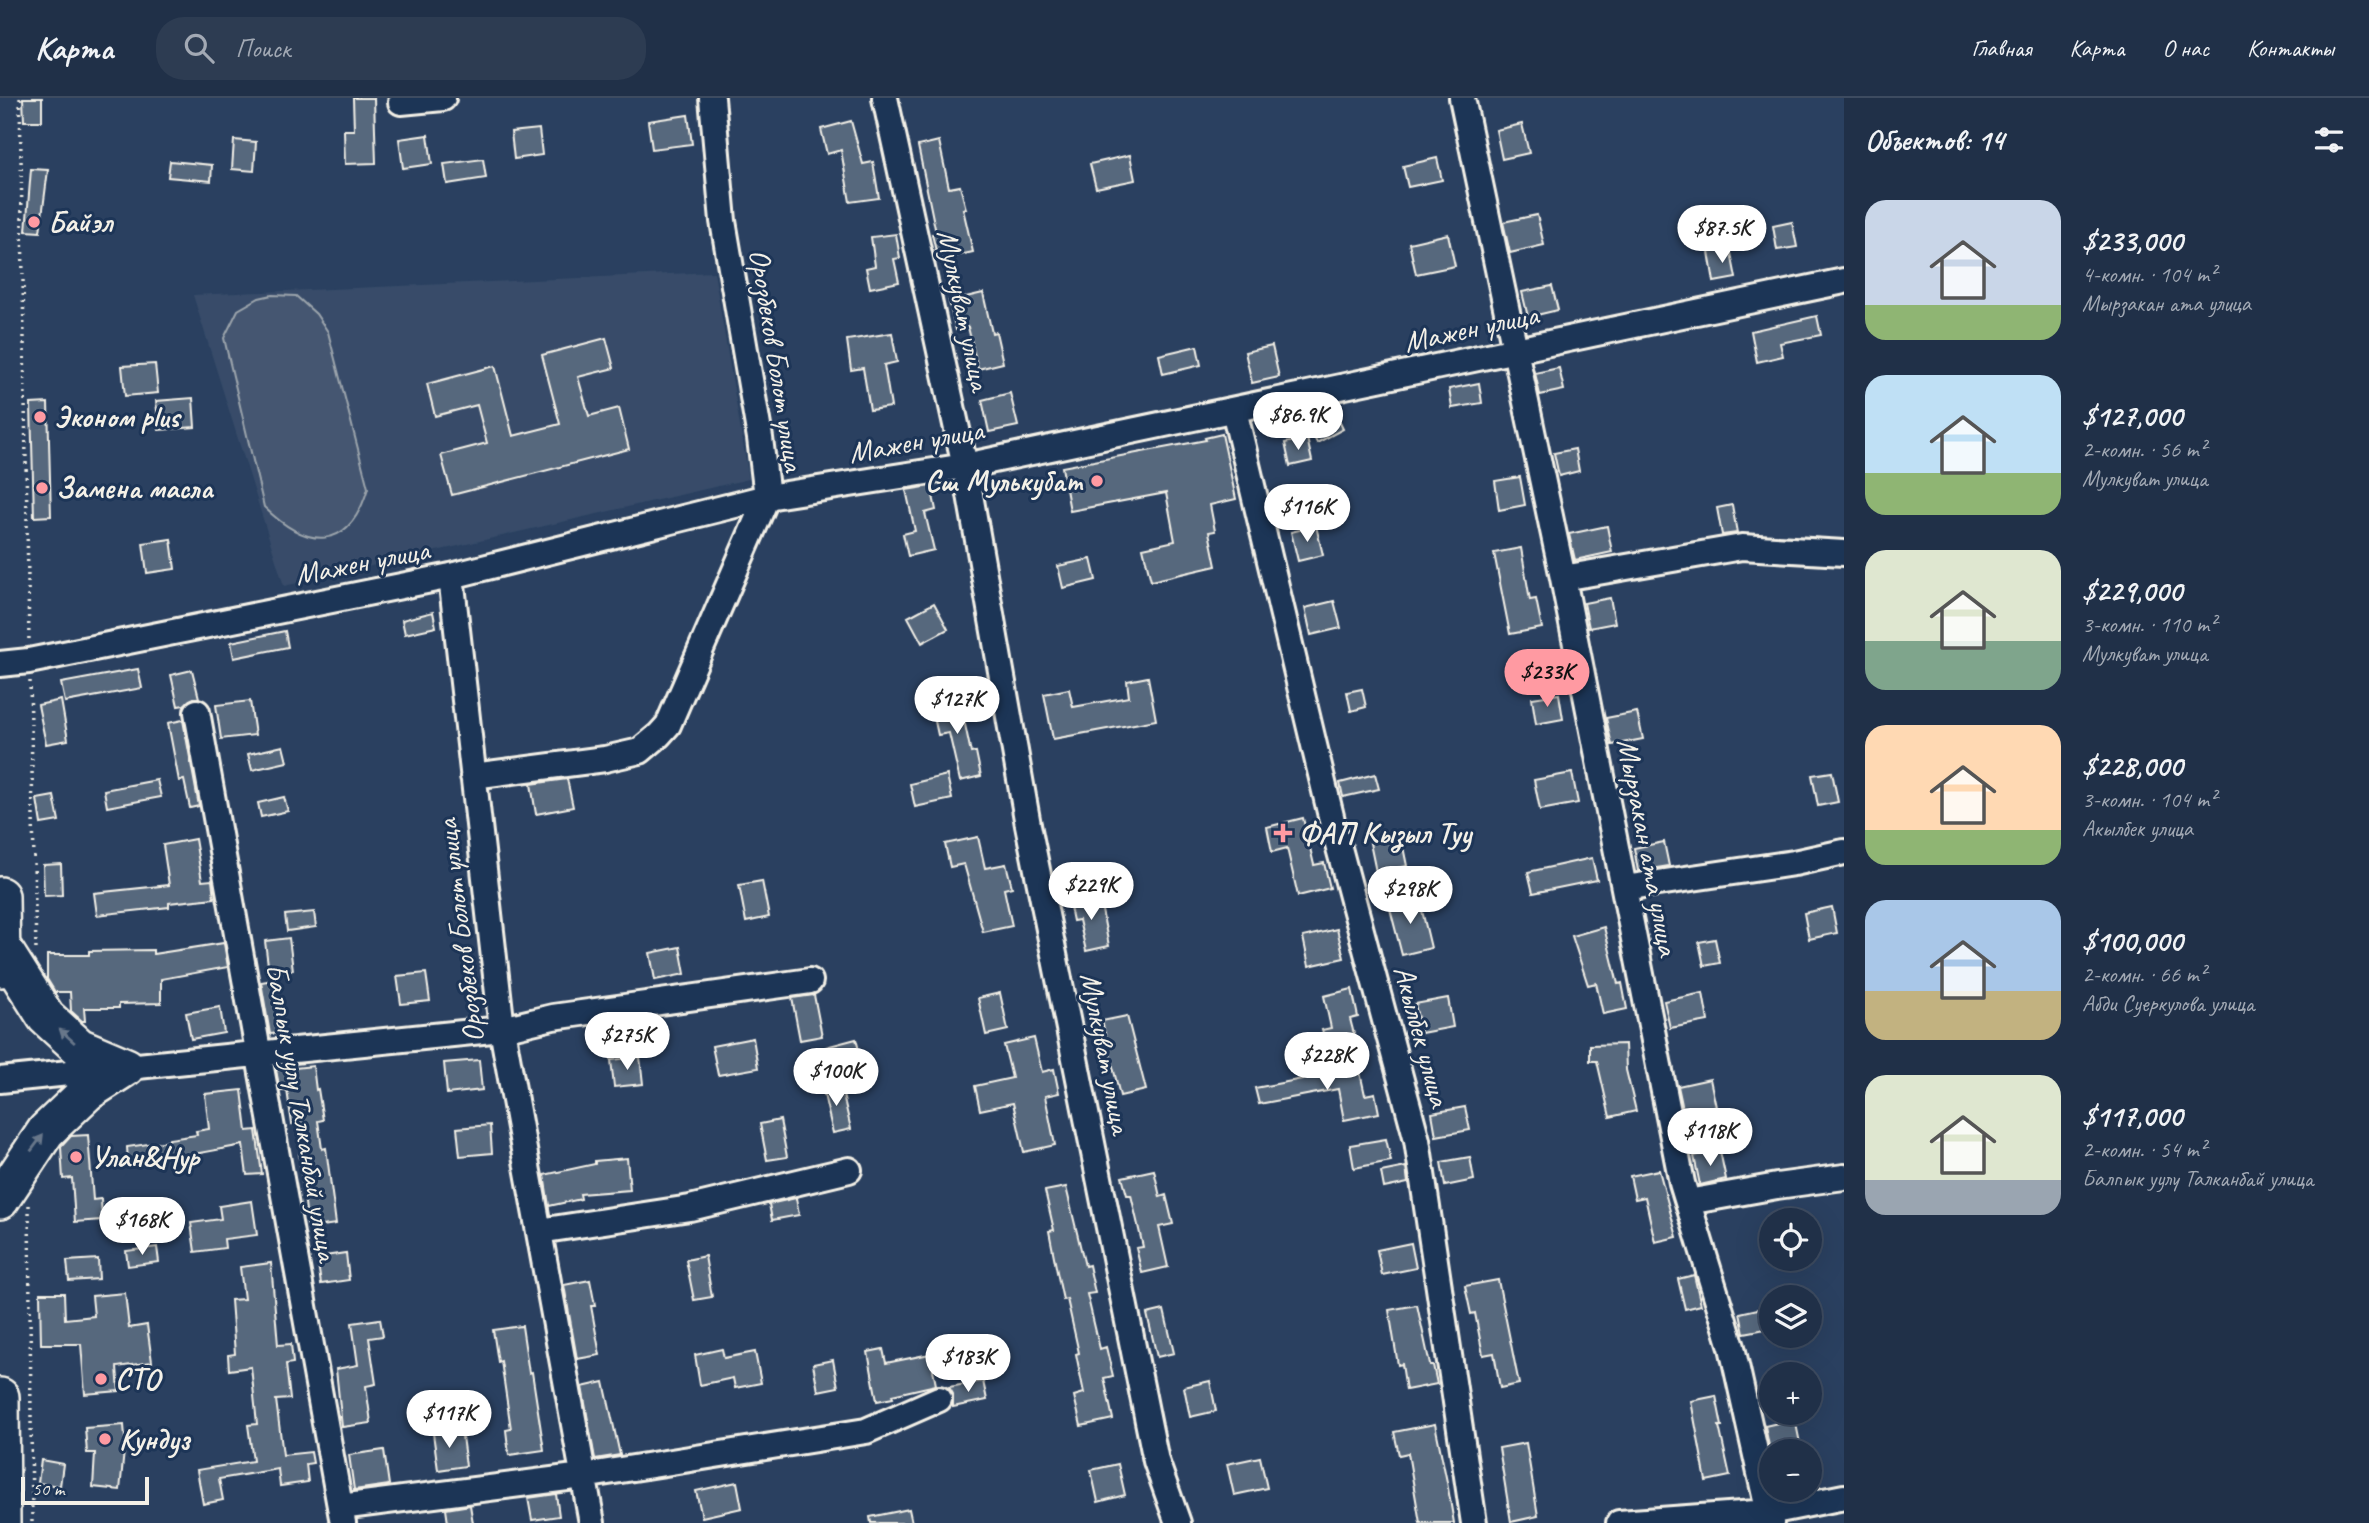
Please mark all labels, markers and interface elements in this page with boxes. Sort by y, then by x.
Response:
search box [156,17,646,80]
text: Карта [35,27,114,69]
icon: search [180,29,218,67]
text: Поиск [236,32,290,65]
text: Главная [1971,33,2032,63]
text: Карта [2070,33,2124,63]
text: О нас [2162,33,2209,63]
text: Контакты [2247,33,2334,63]
text: Объектов: 14 [1865,121,2004,159]
icon: filters [2310,121,2348,159]
place label: Байэл [48,203,114,241]
pin: $87.5K [1665,206,1779,265]
text: $87.5K [1693,213,1751,242]
marker: Байэл [26,214,42,230]
text: $233,000 [2082,222,2182,260]
street label: Мулкуват улица [928,226,1000,397]
icon: home [1921,228,2005,312]
street label: Орозбеков Болот улица [741,246,814,476]
text: 4-комн. · 104 m² [2082,260,2216,289]
text: Мырзакан ата улица [2082,289,2251,318]
street label: Мажен улица [1401,295,1543,361]
pin: $86.9K [1241,392,1355,452]
text: $127,000 [2082,397,2182,435]
place label: Эконом plus [54,398,183,436]
text: $86.9K [1269,400,1327,429]
icon: home [1921,403,2005,487]
marker: Эконом plus [32,409,48,425]
street label: Мажен улица [846,410,988,472]
text: 2-комн. · 56 m² [2082,435,2206,464]
place label: Сш Мулькубат [925,462,1084,501]
text: Мулкуват улица [2082,464,2207,493]
place label: Замена масла [56,469,215,507]
marker: Сш Мулькубат [1089,473,1105,489]
marker: Замена масла [34,480,50,496]
pin: $116K [1258,484,1356,544]
text: $116K [1280,492,1334,521]
street label: Мажен улица [292,530,434,594]
text: $229,000 [2082,572,2182,610]
icon: home [1921,578,2005,662]
text: 3-комн. · 110 m² [2082,610,2216,639]
text: Мулкуват улица [2082,639,2207,668]
pin: $233K [1498,650,1596,709]
text: $233K [1520,657,1574,686]
pin: $127K [908,676,1006,736]
text: $127K [931,684,984,713]
street label: Мырзакан ата улица [1608,735,1688,961]
text: $228,000 [2082,747,2182,785]
icon: home [1921,753,2005,837]
text: 3-комн. · 104 m² [2082,785,2216,814]
place label: ФАП Кызыл Туу [1299,814,1474,853]
text: Акылбек улица [2082,814,2193,843]
street label: Орозбеков Болот улица [427,815,493,1045]
marker: ФАП Кызыл Туу [1273,823,1293,843]
pin: $229K [1042,862,1140,922]
pin: $298K [1361,866,1459,926]
text: $229K [1065,870,1117,899]
text: $298K [1384,874,1436,903]
text: $100,000 [2082,922,2182,960]
icon: home [1921,928,2005,1012]
street label: Балпык уулу Талканбай улица [257,960,347,1266]
text: 2-комн. · 66 m² [2082,960,2206,989]
street label: Акылбек улица [1385,961,1460,1112]
street label: Мулкуват улица [1072,969,1141,1140]
text: Абди Суеркулова улица [2082,989,2254,1018]
pin: $275K [578,1012,676,1072]
text: $275K [601,1020,653,1049]
one-way arrow [59,1028,76,1044]
pin: $228K [1278,1032,1376,1092]
text: $228K [1300,1040,1354,1069]
pin: $100K [787,1048,885,1108]
text: $100K [809,1056,863,1085]
text: $117,000 [2082,1097,2182,1135]
icon: home [1921,1103,2005,1187]
pin: $118K [1661,1108,1759,1168]
text: $118K [1683,1116,1737,1145]
one-way arrow [30,1134,45,1152]
text: 2-комн. · 54 m² [2082,1135,2206,1164]
place label: Улан&Нур [90,1138,202,1176]
marker: Улан&Нур [68,1149,84,1165]
text: Балпык уулу Талканбай улица [2082,1164,2313,1193]
pin: $168K [93,1198,191,1257]
text: $168K [115,1205,169,1234]
map controls [1759,1208,1822,1502]
button: locate [1759,1208,1822,1271]
button: layers [1759,1285,1822,1348]
pin: $183K [919,1334,1017,1394]
text: $183K [941,1342,995,1371]
place label: СТО [115,1360,163,1398]
button: + [1759,1362,1822,1425]
marker: СТО [93,1371,109,1387]
pin: $117K [400,1390,498,1450]
text: $117K [423,1398,476,1427]
place label: Кундуз [119,1420,192,1459]
marker: Кундуз [97,1431,113,1447]
button: − [1759,1439,1822,1502]
scale bar [21,1474,149,1506]
text: 50 m [32,1477,64,1501]

